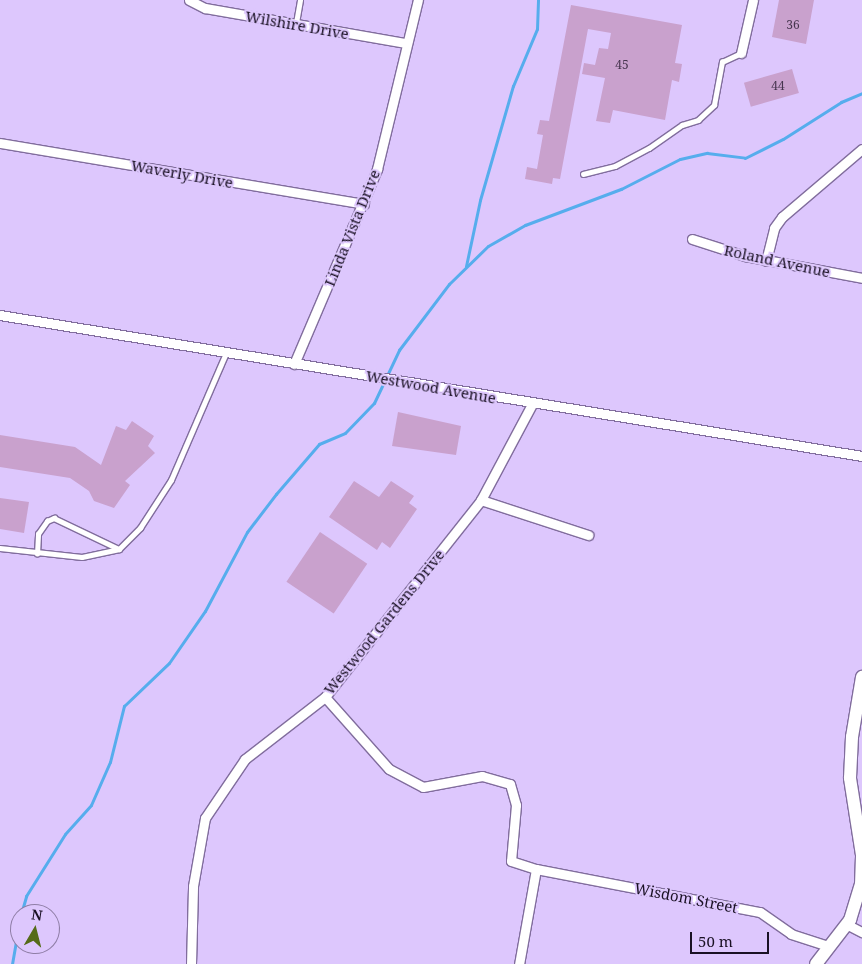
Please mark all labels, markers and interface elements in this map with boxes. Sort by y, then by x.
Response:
street label: Wilshire Drive [244,7,350,43]
house number: 36 [786,18,800,32]
house number: 45 [615,58,629,72]
house number: 44 [771,79,785,93]
street label: Waverly Drive [130,156,234,192]
street label: Linda Vista Drive [320,167,384,289]
street label: Roland Avenue [722,241,832,281]
street label: Westwood Avenue [365,367,497,407]
street label: Westwood Gardens Drive [320,546,448,698]
street label: Wisdom Street [633,879,739,917]
north arrow [10,904,60,954]
text: N [30,904,44,925]
scale bar [692,922,771,954]
text: 50 m [698,931,733,951]

